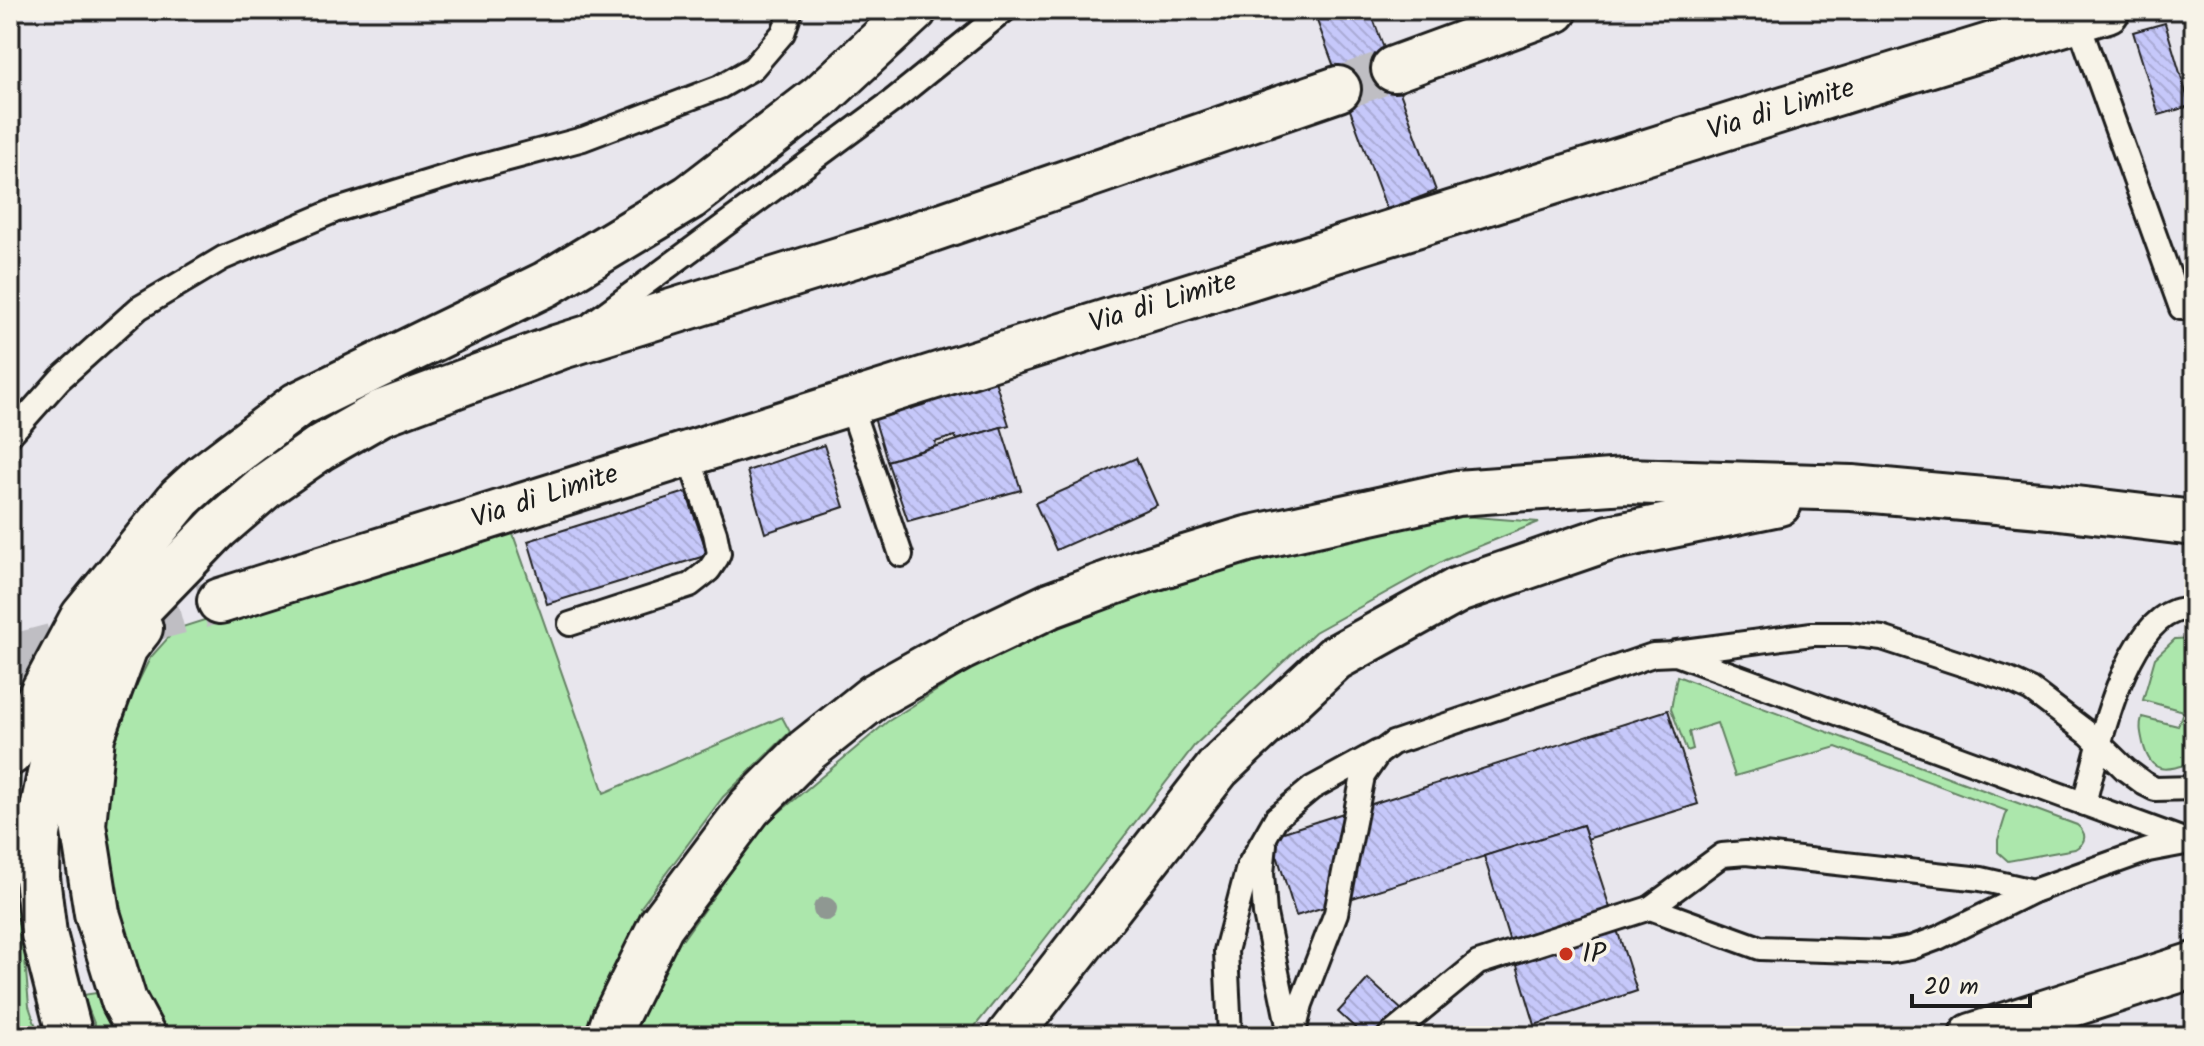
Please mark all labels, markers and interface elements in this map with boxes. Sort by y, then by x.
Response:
street label: Via di Limite [1702,66,1861,154]
street label: Via di Limite [1084,259,1243,347]
street label: Via di Limite [466,452,625,542]
place label: IP [1582,932,1607,977]
marker: IP [1557,945,1575,963]
scale bar [1912,958,2030,1008]
text: 20 m [1924,968,1979,1007]

